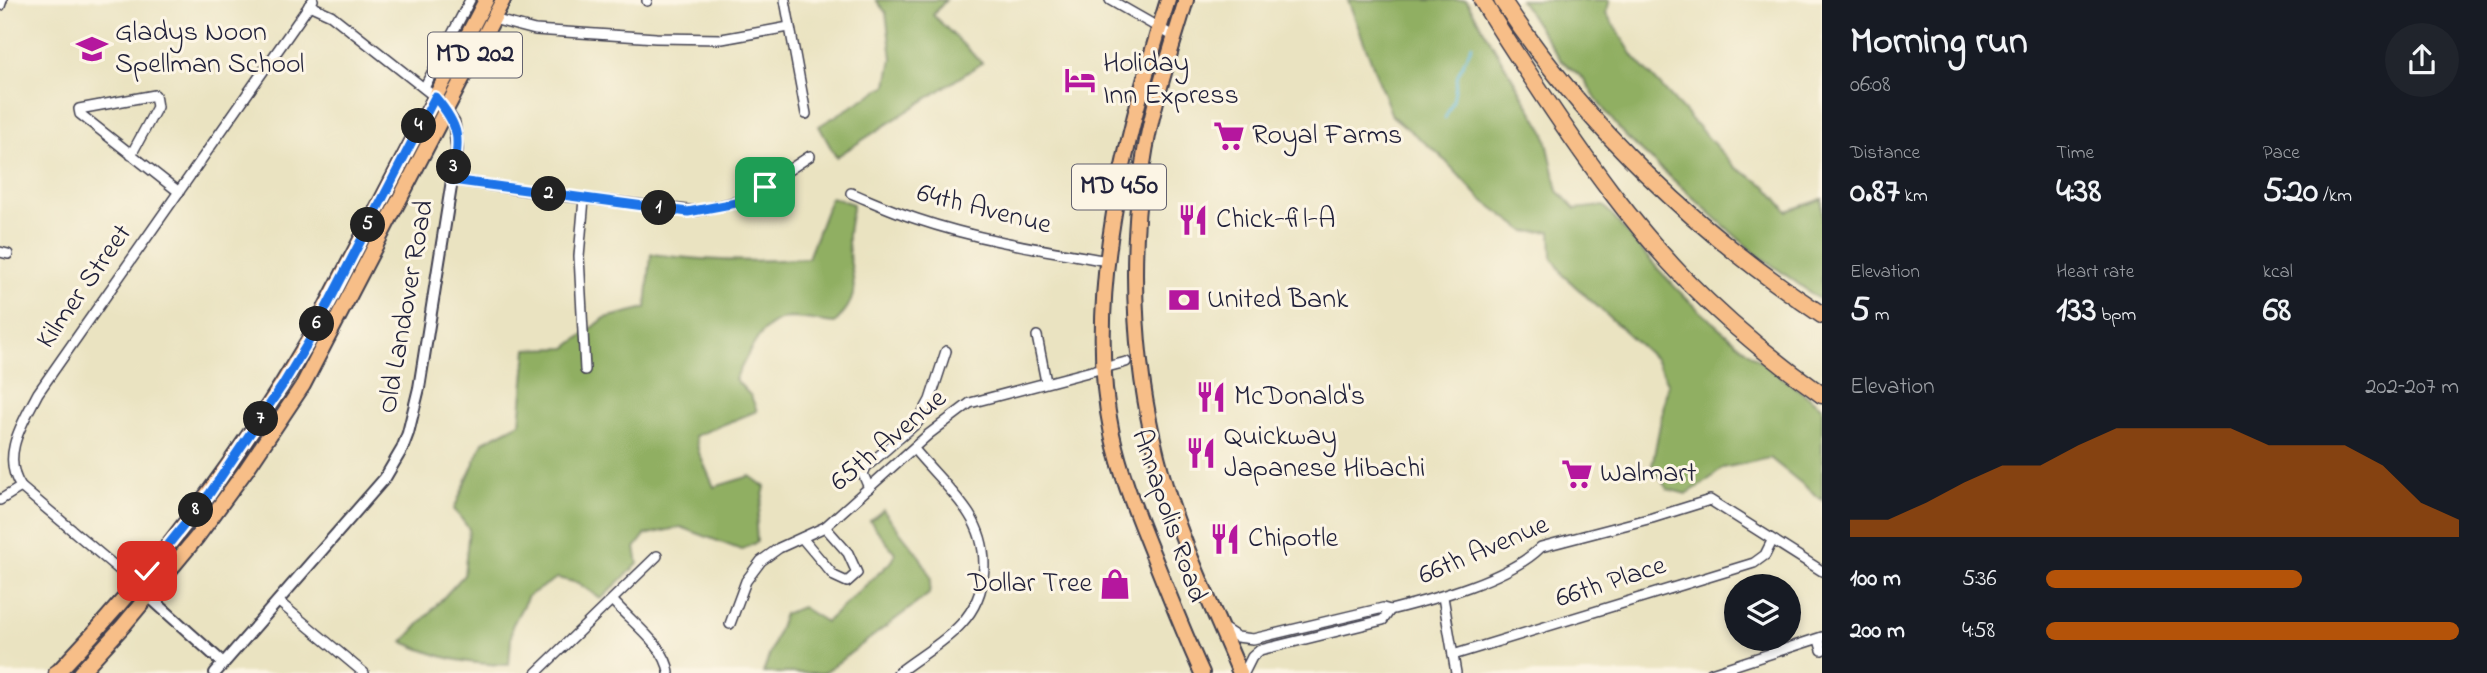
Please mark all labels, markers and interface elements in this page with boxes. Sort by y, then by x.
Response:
place label: Gladys Noon Spellman School [115,13,305,86]
text: Morning run [1850,15,2028,71]
button: share [2385,23,2459,97]
school or university icon: Gladys Noon Spellman School [75,32,109,66]
road number: MD 202 [428,32,522,78]
place label: Holiday Inn Express [1103,44,1239,117]
hotel icon: Holiday Inn Express [1063,63,1097,97]
text: 06:08 [1850,69,1891,102]
pin: 4 [402,108,436,144]
text: 4 [415,112,422,139]
place label: Royal Farms [1252,116,1402,157]
supermarket icon: Royal Farms [1212,119,1246,153]
text: Distance [1850,140,1920,167]
text: Time [2056,140,2094,167]
text: Pace [2263,140,2300,167]
pin: 3 [436,150,472,184]
text: 3 [450,153,457,180]
pin [735,157,795,217]
road number: MD 450 [1072,164,1166,210]
text: 0.87 [1850,167,1900,218]
text: 4:38 [2056,167,2101,218]
text: 5:20 [2263,167,2318,218]
icon: arrive [746,168,784,206]
street label: 64th Avenue [912,174,1056,247]
pin: 2 [532,176,566,212]
text: 2 [544,180,553,207]
text: km [1900,183,1928,210]
text: /km [2318,183,2352,210]
pin: 1 [642,190,676,226]
text: 1 [655,194,662,221]
street label: Old Landover Road [368,197,446,417]
place label: Chick-fil-A [1216,200,1335,241]
restaurant icon: Chick-fil-A [1176,203,1210,237]
pin: 5 [350,208,386,243]
text: 5 [362,211,373,238]
street label: Kilmer Street [27,216,143,358]
text: Elevation [1850,259,1920,286]
text: Heart rate [2056,259,2134,286]
text: kcal [2263,259,2293,286]
place label: United Bank [1207,280,1349,321]
bank icon: United Bank [1167,283,1201,317]
text: 5 [1850,286,1870,337]
text: 133 [2056,286,2096,337]
text: 68 [2263,286,2291,337]
text: m [1870,302,1890,329]
text: bpm [2096,302,2136,329]
pin: 6 [300,306,334,342]
text: 6 [312,310,321,337]
text: Elevation [1850,371,1935,404]
text: 202–207 m [2365,371,2459,404]
place label: McDonald's [1234,377,1365,418]
street label: 65th Avenue [822,379,957,502]
restaurant icon: McDonald's [1194,380,1228,414]
pin: 7 [244,402,278,436]
text: 7 [257,405,264,432]
place label: Quickway Japanese Hibachi [1224,417,1425,490]
street label: Annapolis Road [1119,424,1217,608]
restaurant icon: Quickway Japanese Hibachi [1184,436,1218,470]
place label: Walmart [1600,454,1696,495]
supermarket icon: Walmart [1560,457,1594,491]
pin: 8 [178,492,214,528]
text: 8 [192,496,199,523]
street label: 66th Avenue [1412,505,1556,597]
place label: Chipotle [1248,519,1339,560]
restaurant icon: Chipotle [1208,522,1242,556]
pin [117,541,177,601]
street label: 66th Place [1551,546,1672,620]
icon: check [128,552,166,590]
text: 100 m [1850,563,1901,596]
text: 5:36 [1962,563,1997,596]
place label: Dollar Tree [967,564,1092,605]
shop icon: Dollar Tree [1098,567,1132,601]
map controls [1724,574,1801,651]
button: layers [1724,574,1801,651]
text: 200 m [1850,615,1905,648]
text: 4:58 [1962,615,1995,648]

